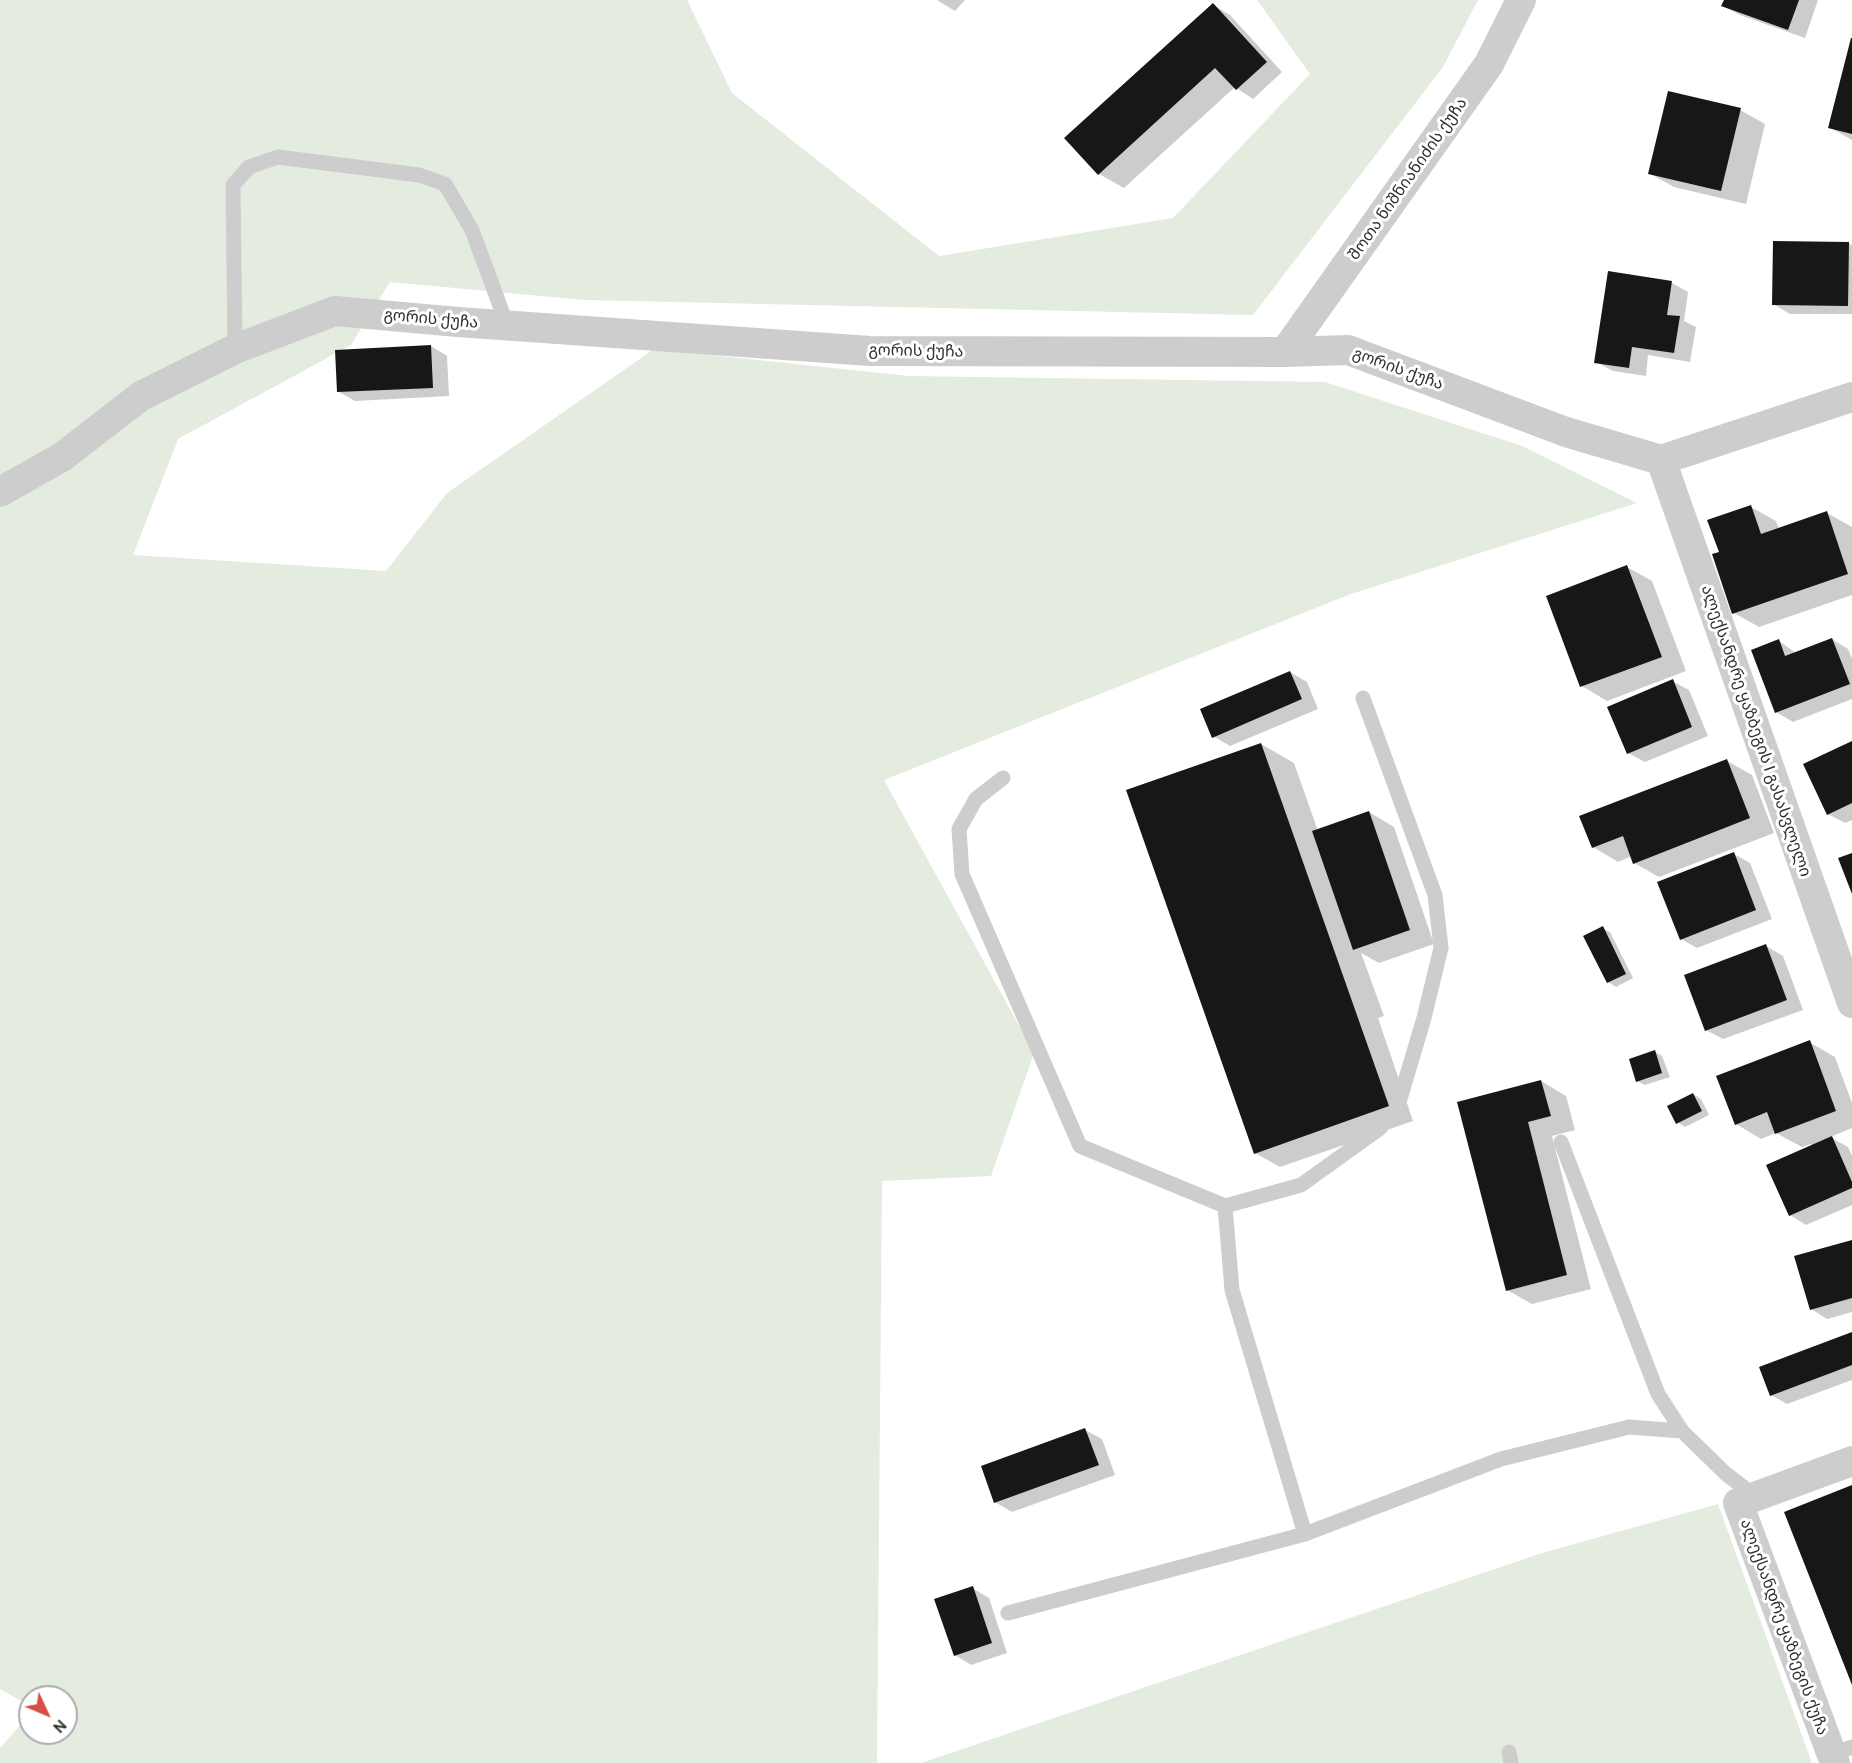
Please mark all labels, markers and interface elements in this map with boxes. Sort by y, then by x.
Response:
street label: შოთა ნიშნიანიძის ქუჩა [1345,94,1471,264]
street label: გორის ქუჩა [383,305,479,333]
street label: გორის ქუჩა [868,341,964,361]
street label: გორის ქუჩა [1350,344,1446,394]
street label: ალექსანდრე ყაზბეგის I გასასვლელი [1697,583,1815,879]
street label: ალექსანდრე ყაზბეგის ქუჩა [1736,1516,1832,1738]
north arrow [18,1685,78,1745]
text: N [49,1716,71,1737]

